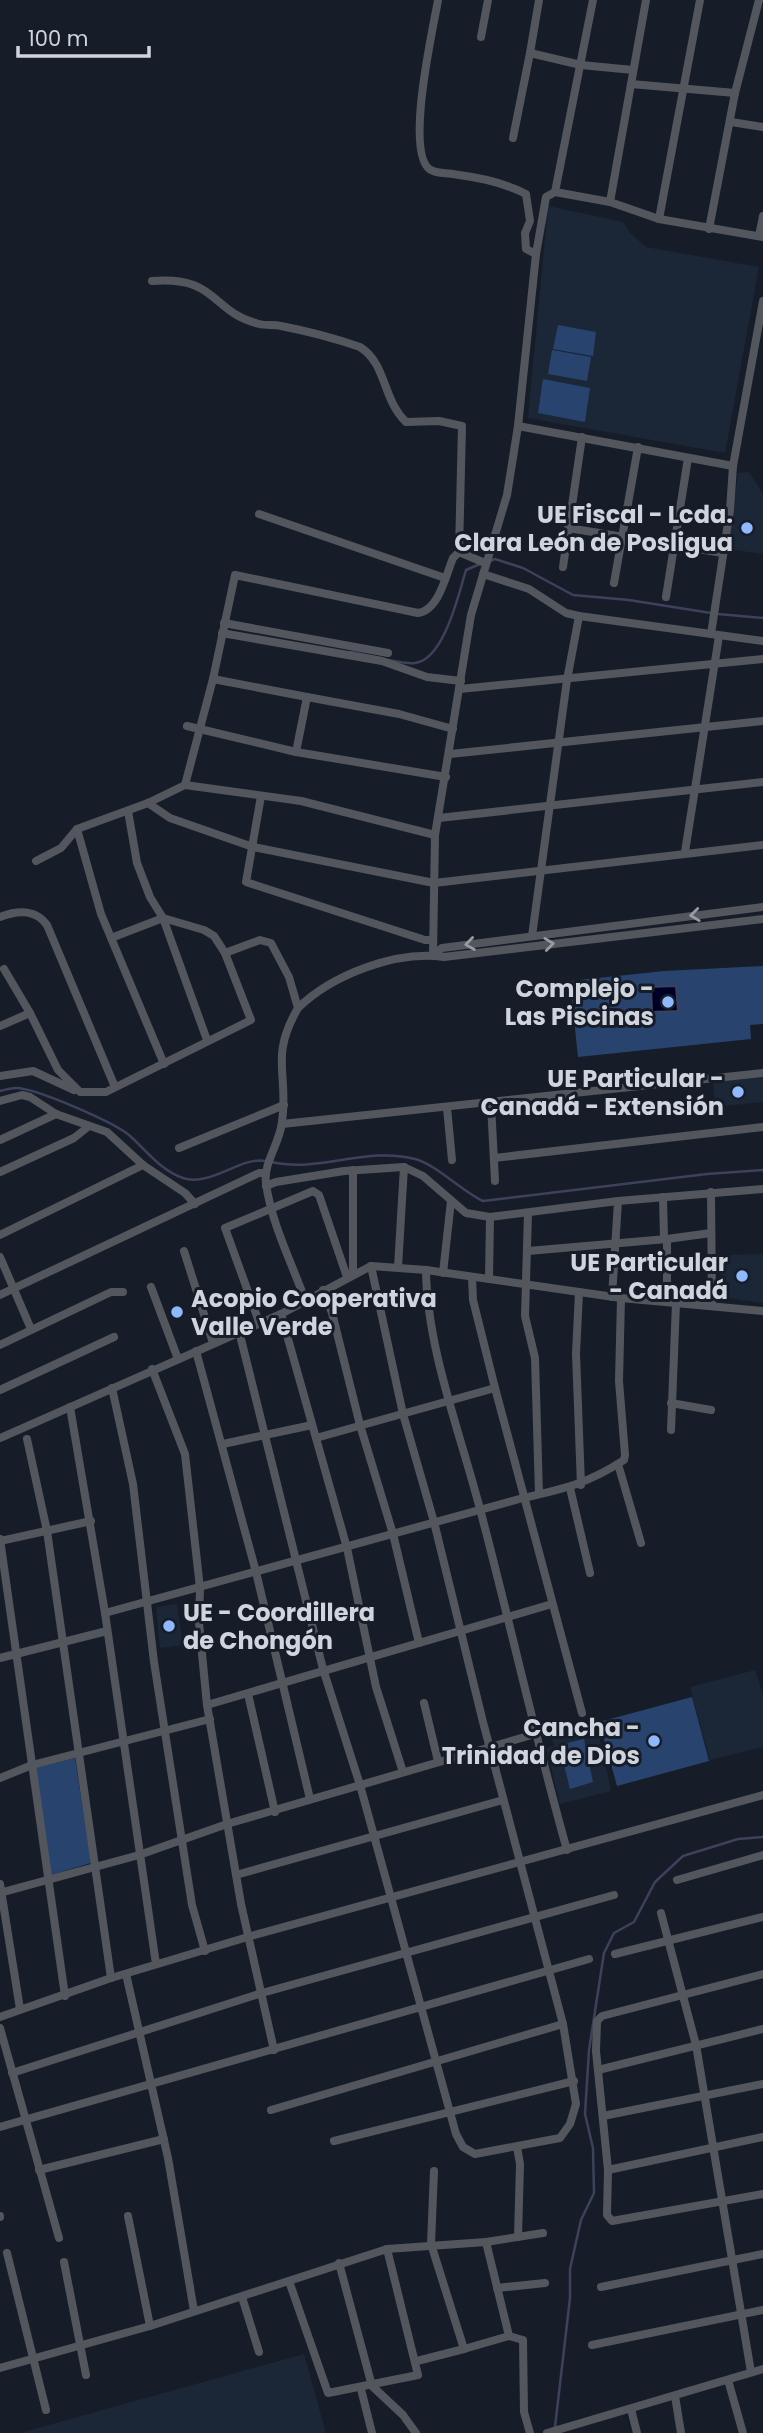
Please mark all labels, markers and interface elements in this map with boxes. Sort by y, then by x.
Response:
scale bar [18,14,149,58]
text: 100 m [28,24,88,53]
place label: UE Fiscal - Lcda. Clara León de Posligua [454,498,733,559]
marker: UE Fiscal - Lcda. Clara León de Posligua [739,520,755,536]
one-way arrow [689,908,701,923]
one-way arrow [464,936,475,951]
one-way arrow [543,937,555,952]
place label: Complejo - Las Piscinas [505,972,654,1033]
marker: Complejo - Las Piscinas [660,994,676,1010]
place label: UE Particular - Canadá - Extensión [481,1062,724,1123]
marker: UE Particular - Canadá - Extensión [730,1084,746,1100]
place label: UE Particular - Canadá [570,1246,728,1307]
marker: UE Particular - Canadá [734,1268,750,1284]
place label: Acopio Cooperativa Valle Verde [191,1282,437,1343]
marker: Acopio Cooperativa Valle Verde [169,1304,185,1320]
place label: UE - Coordillera de Chongón [183,1596,375,1657]
marker: UE - Coordillera de Chongón [161,1618,177,1634]
place label: Cancha - Trinidad de Dios [442,1711,640,1772]
marker: Cancha - Trinidad de Dios [646,1733,662,1749]

